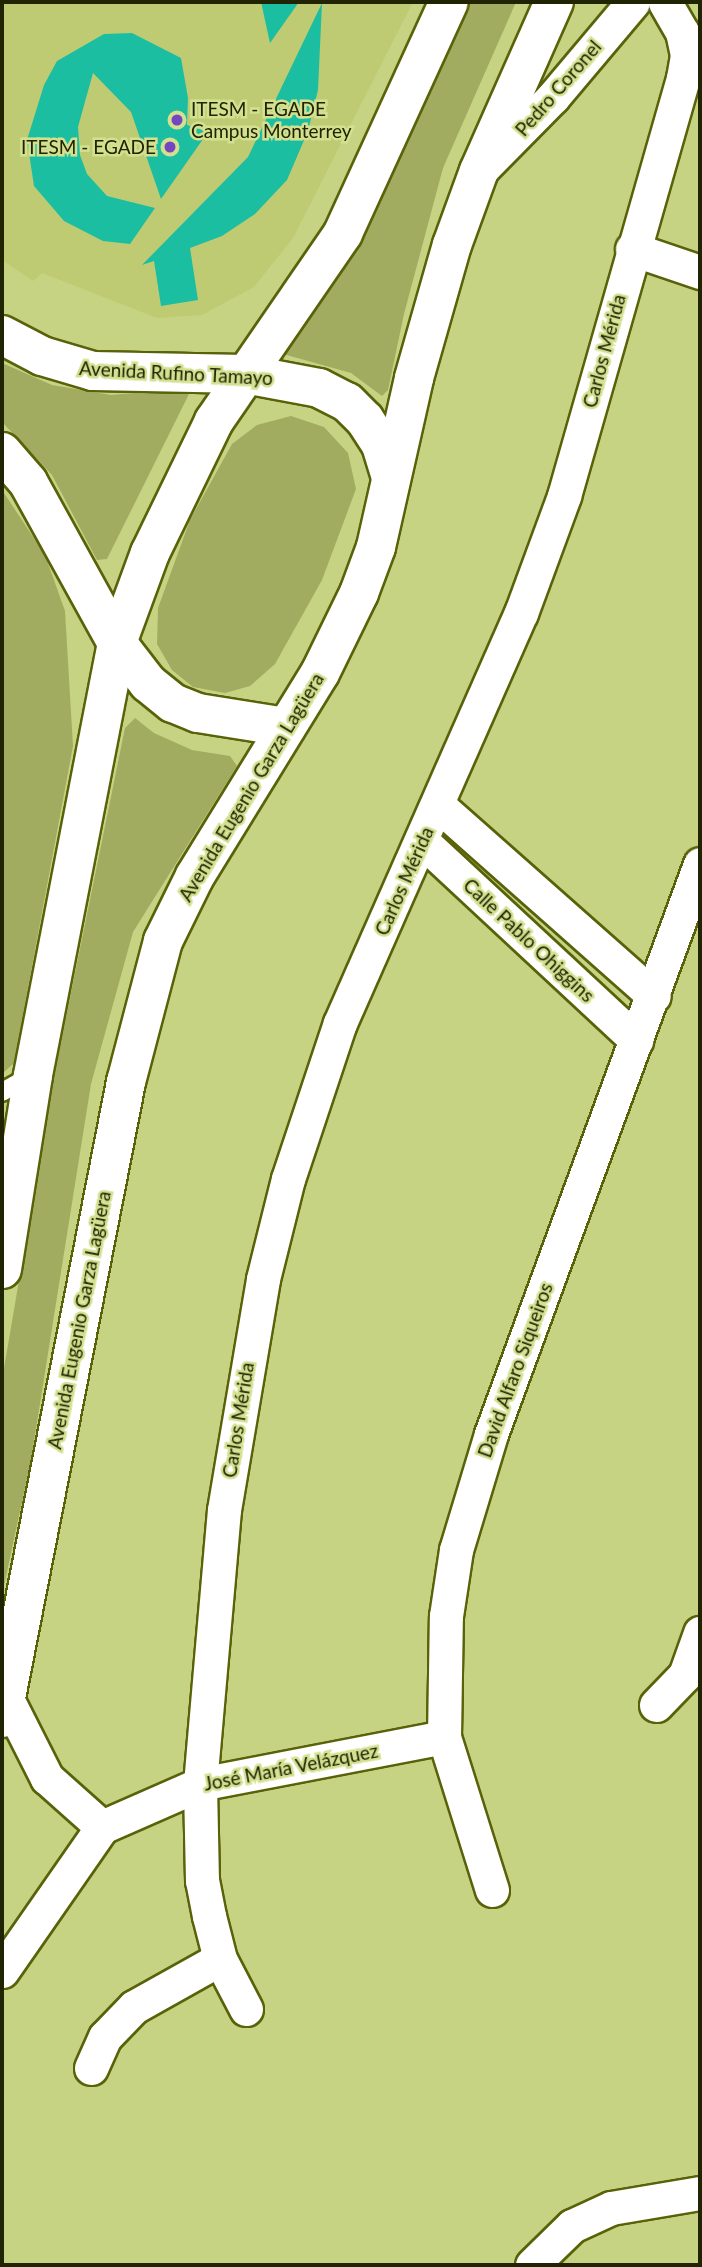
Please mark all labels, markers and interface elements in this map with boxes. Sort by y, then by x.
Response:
street label: Pedro Coronel [510,35,606,141]
place label: ITESM - EGADE Campus Monterrey [191,98,352,142]
marker: ITESM - EGADE Campus Monterrey [169,112,185,128]
place label: ITESM - EGADE [21,136,156,158]
marker: ITESM - EGADE [162,139,178,155]
street label: Carlos Mérida [578,292,630,410]
street label: Avenida Rufino Tamayo [78,357,274,389]
street label: Avenida Eugenio Garza Lagüera [174,669,328,905]
street label: Carlos Mérida [370,823,438,939]
street label: Calle Pablo Ohiggins [459,873,599,1007]
street label: Avenida Eugenio Garza Lagüera [43,1189,115,1451]
street label: David Alfaro Siqueiros [473,1279,557,1461]
street label: Carlos Mérida [218,1361,258,1479]
street label: José María Velázquez [202,1739,380,1795]

